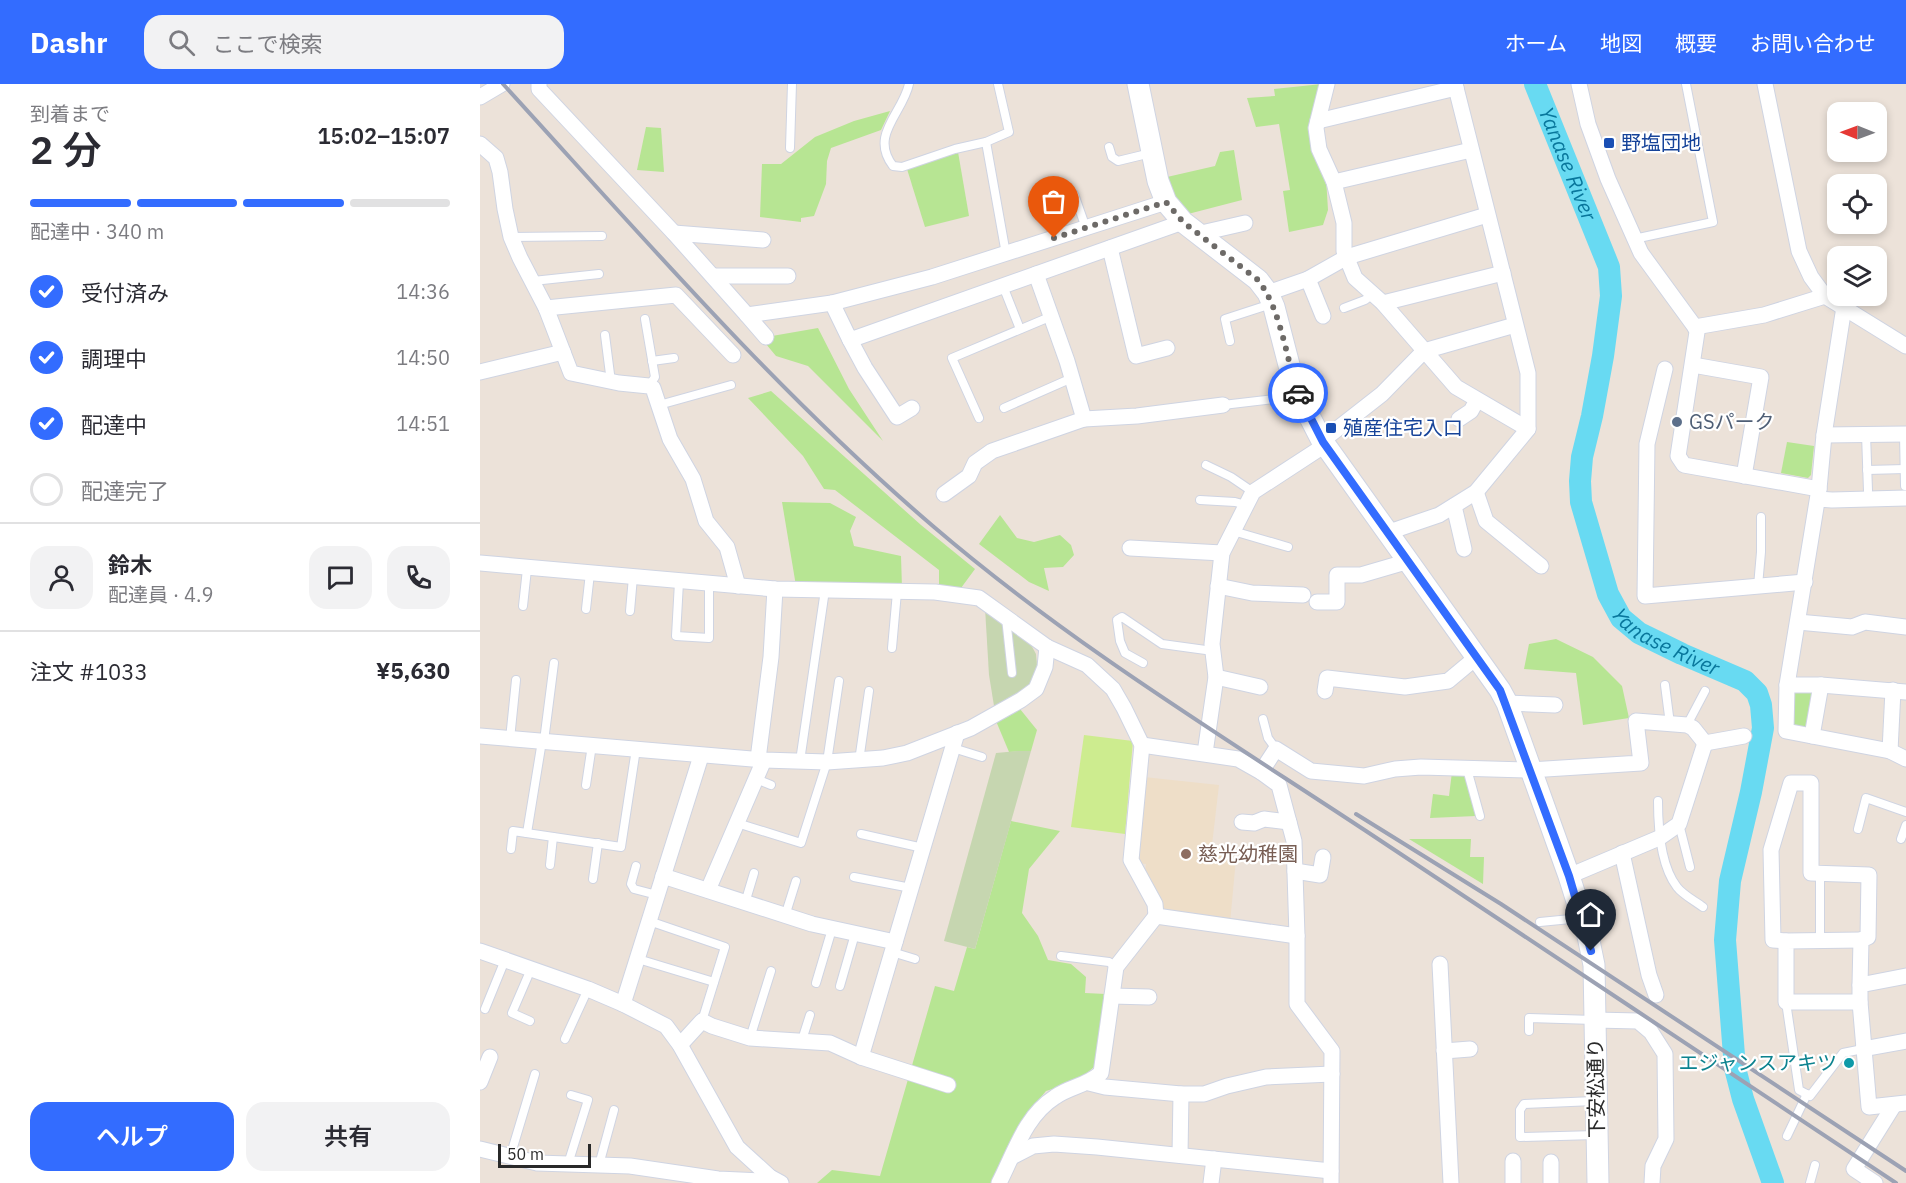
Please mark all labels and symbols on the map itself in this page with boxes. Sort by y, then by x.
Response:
water label: Yanase River [1533,102,1604,226]
north arrow [1827,102,1887,162]
place label: 野塩団地 [1621,129,1701,156]
marker: 野塩団地 [1602,136,1616,150]
pin [1028,176,1079,238]
courier [1268,363,1328,423]
place label: GSパーク [1689,408,1775,435]
place label: 殖産住宅入口 [1343,414,1463,441]
marker: GSパーク [1670,415,1684,429]
marker: 殖産住宅入口 [1324,421,1338,435]
water label: Yanase River [1605,602,1725,682]
place label: 慈光幼稚園 [1198,840,1298,867]
marker: 慈光幼稚園 [1179,847,1193,861]
pin [1565,889,1616,951]
street label: 下安松通り [1581,1038,1610,1138]
place label: エジャンスアキツ [1678,1049,1837,1076]
marker: エジャンスアキツ [1842,1056,1856,1070]
scale bar [498,1141,591,1168]

